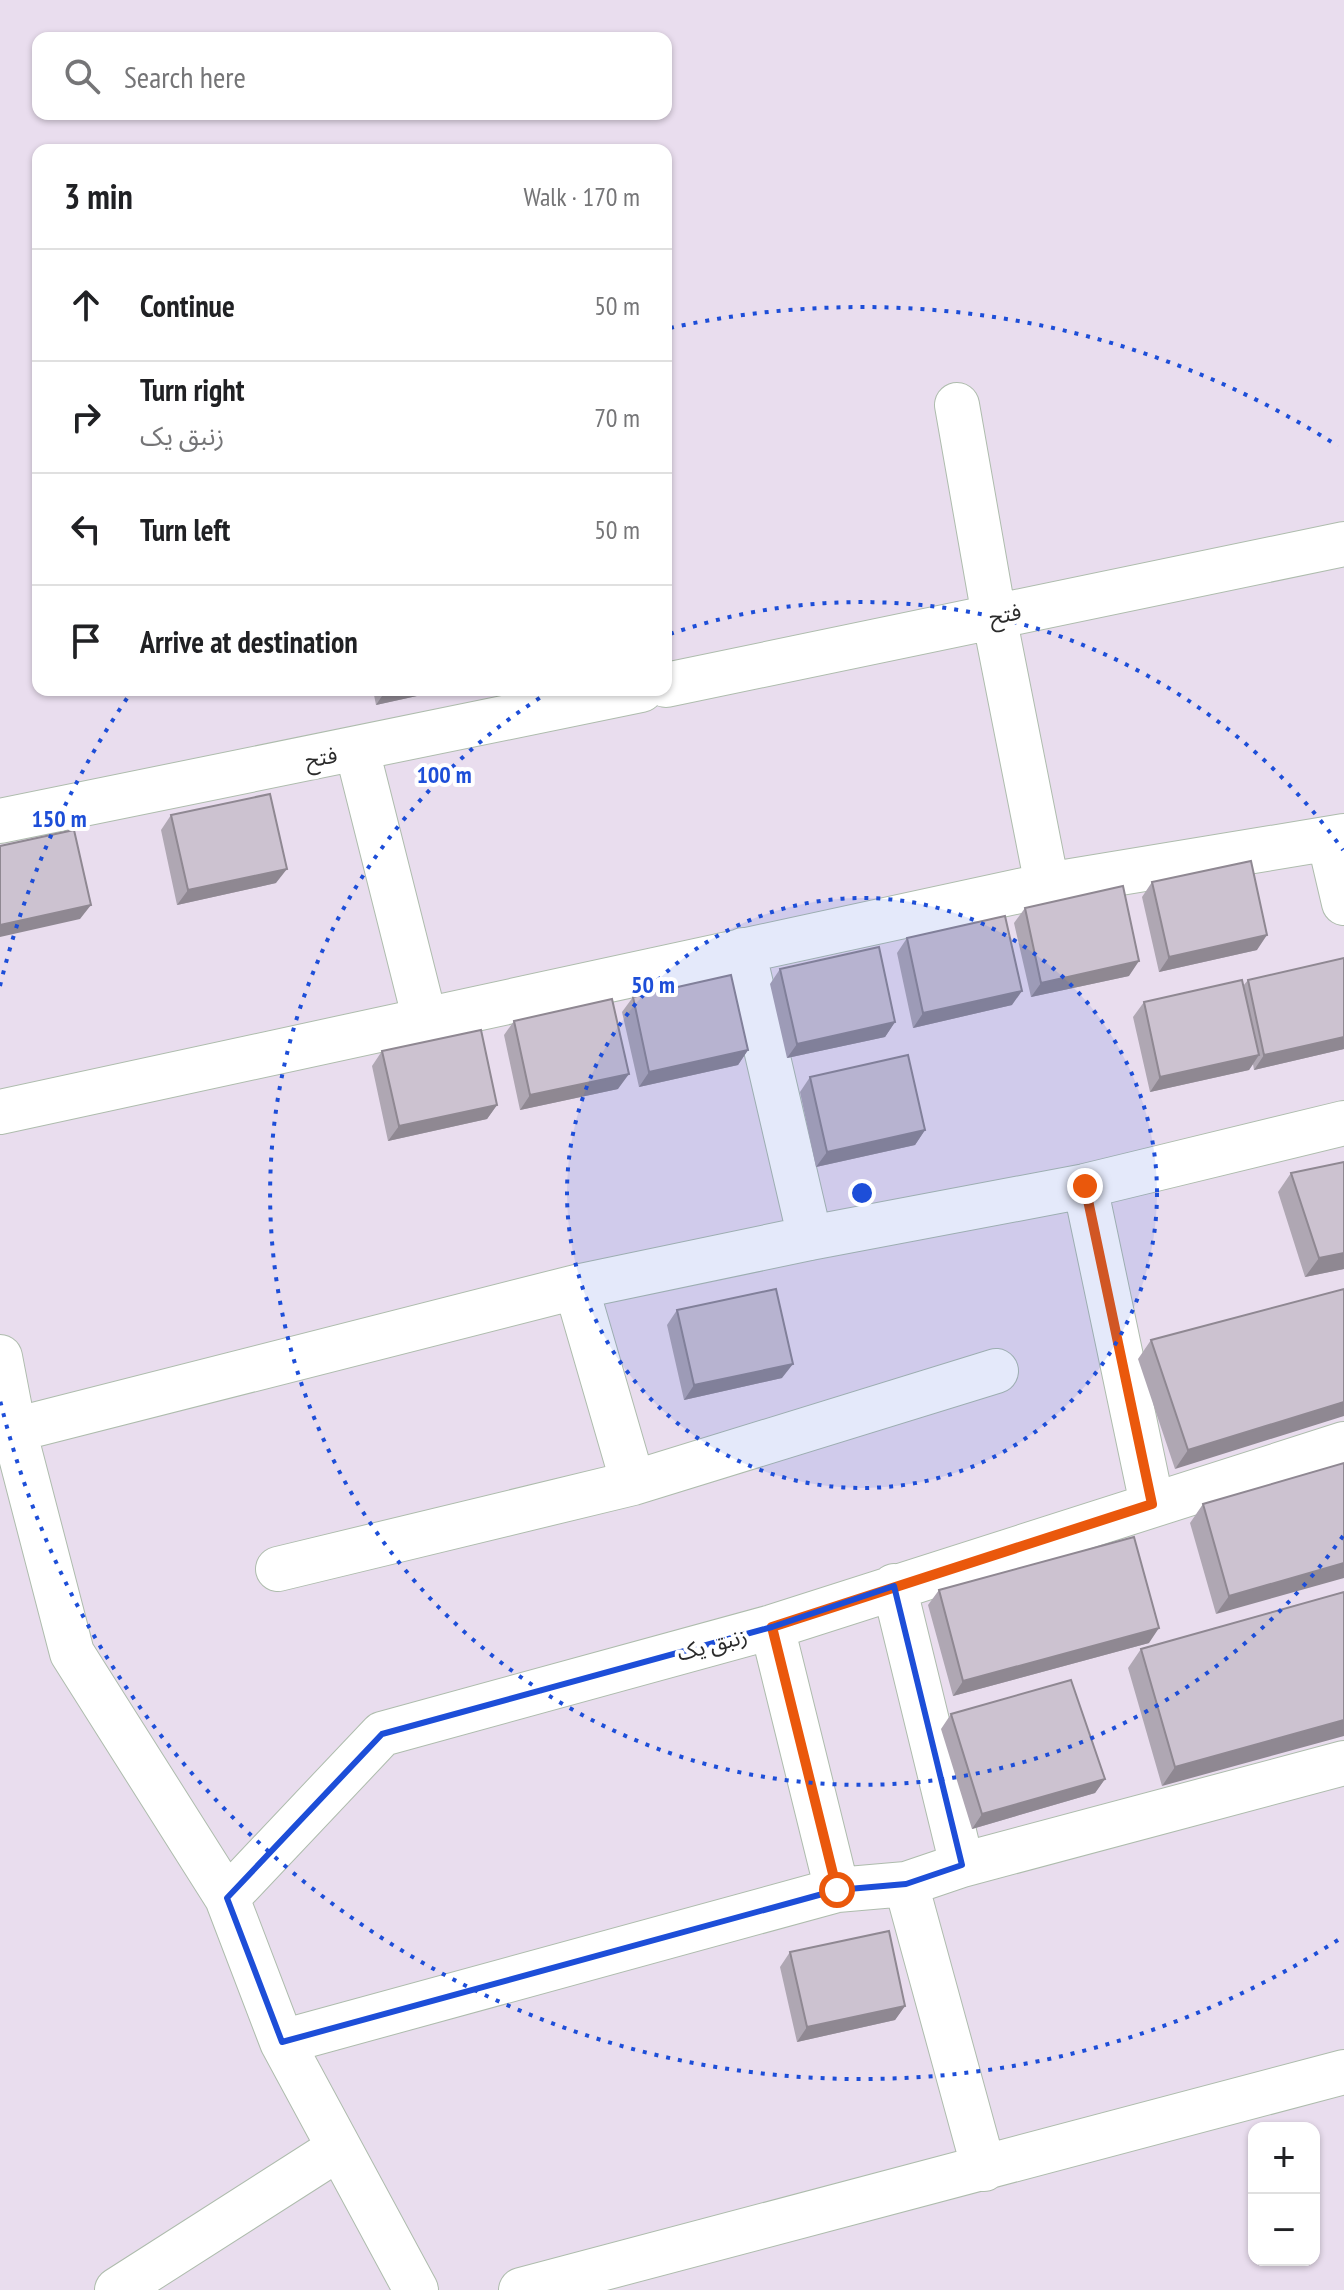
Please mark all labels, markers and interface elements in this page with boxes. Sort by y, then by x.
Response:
search box [32,32,672,120]
icon: search [60,54,104,98]
text: Search here [124,57,246,96]
text: 3 min [64,174,133,218]
text: Walk · 170 m [523,180,640,213]
icon: ahead [64,283,108,327]
text: Continue [140,286,235,325]
text: 50 m [594,289,640,322]
text: Turn right [140,370,244,409]
icon: right [64,395,108,439]
text: 70 m [594,401,640,434]
text: زنبق یک [140,419,224,452]
icon: left [64,507,108,551]
text: Turn left [140,510,230,549]
text: 50 m [594,513,640,546]
street label: فتح [986,597,1024,634]
icon: arrive [64,619,108,663]
text: Arrive at destination [140,622,358,661]
street label: فتح [302,740,340,777]
text: 100 m [416,759,472,790]
text: 150 m [31,803,87,834]
text: 50 m [631,969,675,1000]
route end [1067,1168,1103,1204]
centre of rings [848,1179,876,1207]
street label: زنبق یک [674,1621,750,1667]
route start [819,1872,855,1908]
map controls [1248,2122,1320,2266]
button: + [1248,2122,1320,2194]
button: − [1248,2194,1320,2266]

